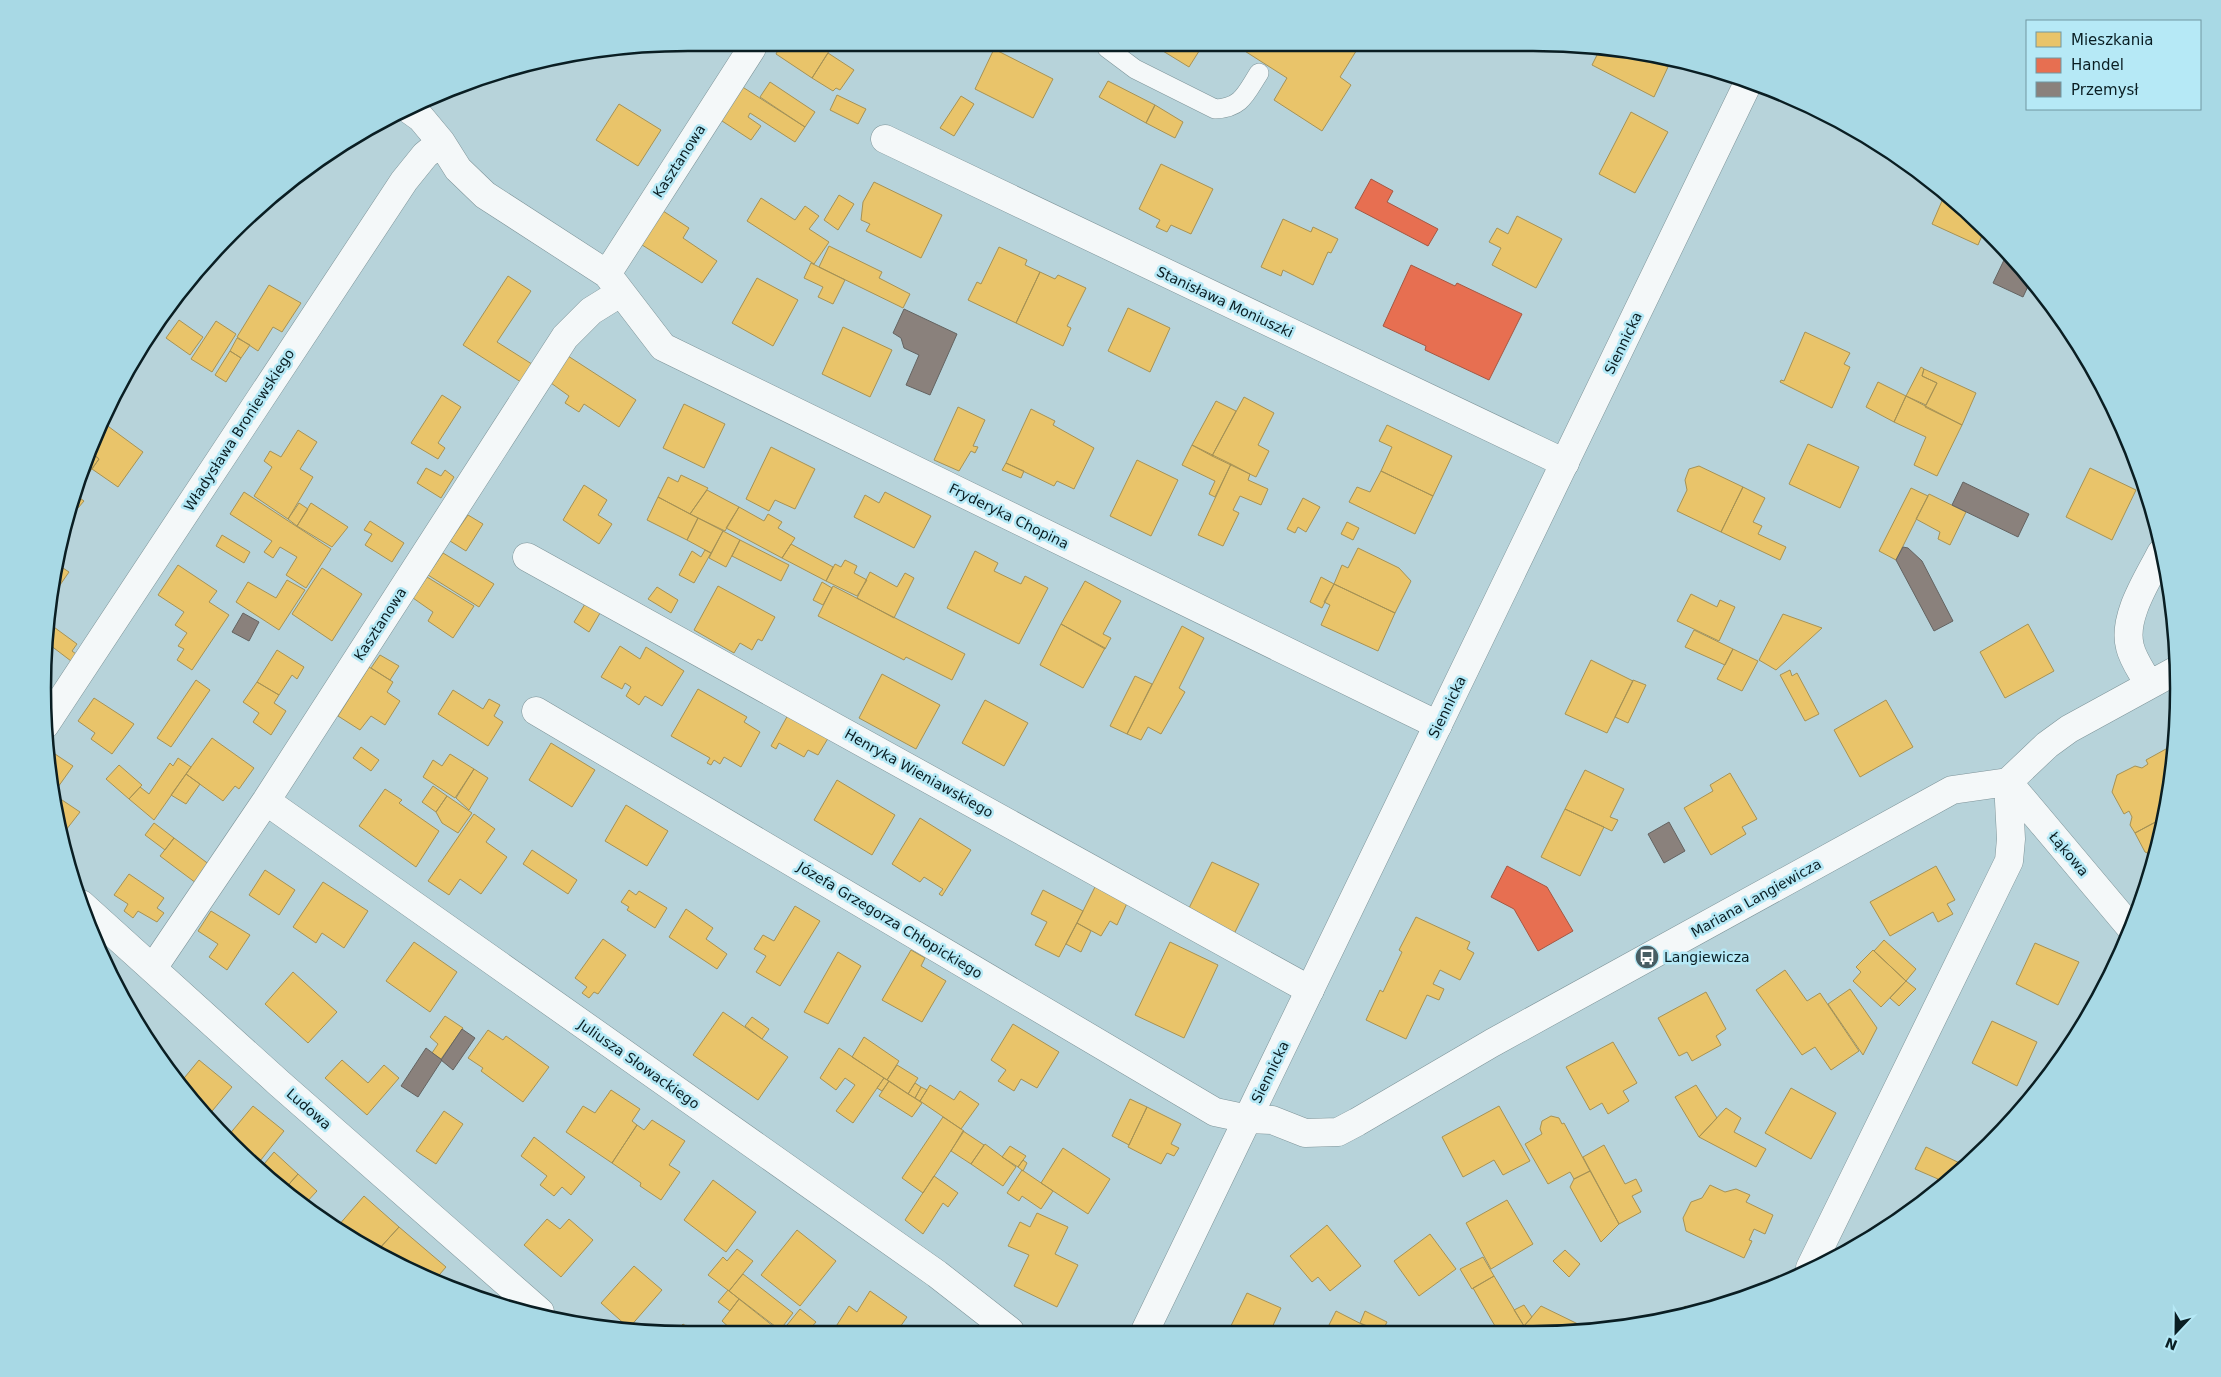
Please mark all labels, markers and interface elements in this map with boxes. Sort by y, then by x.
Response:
legend [2026,20,2201,110]
text: Mieszkania [2071,31,2154,49]
text: Handel [2071,56,2124,74]
text: Przemysł [2071,81,2139,99]
street label: Kasztanowa [649,122,709,200]
street label: Stanisława Moniuszki [1154,263,1296,341]
street label: Siennicka [1601,309,1645,377]
street label: Władysława Broniewskiego [181,346,297,514]
street label: Fryderyka Chopina [947,480,1071,552]
street label: Kasztanowa [350,585,410,663]
street label: Siennicka [1425,673,1469,741]
street label: Henryka Wieniawskiego [842,725,996,821]
street label: Łąkowa [2045,828,2092,879]
street label: Mariana Langiewicza [1688,856,1824,940]
street label: Józefa Grzegorza Chłopickiego [794,858,985,982]
bus stop icon: Langiewicza [1634,944,1660,970]
place label: Langiewicza [1664,949,1750,965]
street label: Juliusza Słowackiego [574,1015,703,1112]
street label: Siennicka [1248,1038,1292,1106]
street label: Ludowa [283,1085,335,1133]
north arrow [2151,1307,2201,1357]
text: N [2163,1334,2180,1354]

